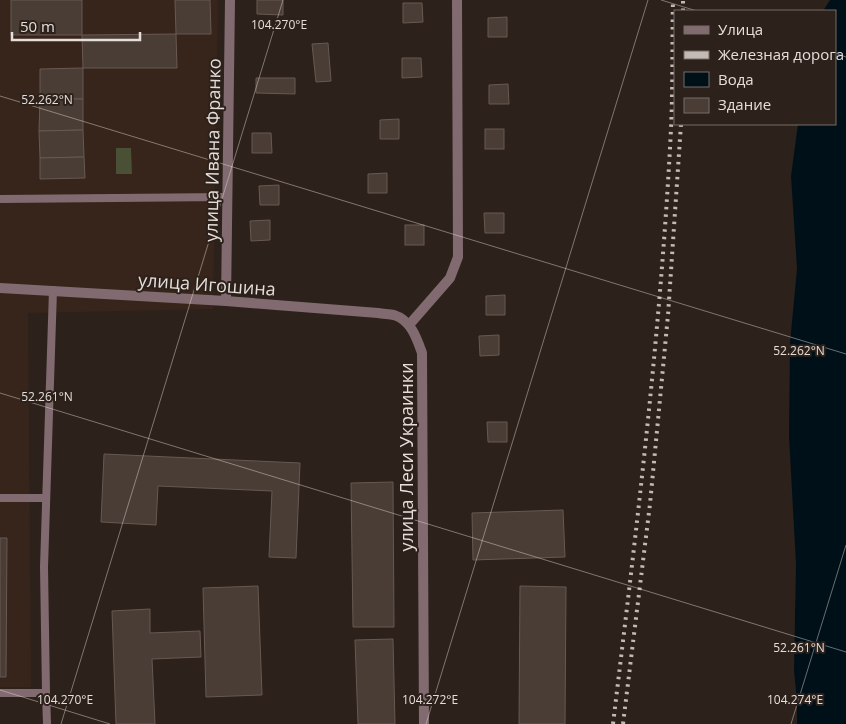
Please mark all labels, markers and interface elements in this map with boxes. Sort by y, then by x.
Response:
scale bar [12,10,140,42]
legend [674,10,836,125]
text: 50 m [20,16,55,36]
text: 104.270°E [251,16,307,33]
text: Улица [718,19,763,39]
text: Железная дорога [718,44,844,64]
street label: улица Ивана Франко [198,58,226,242]
text: Вода [718,69,754,89]
text: 52.262°N [21,91,73,108]
text: Здание [718,94,771,114]
street label: улица Игошина [137,267,277,301]
text: 52.262°N [773,342,825,359]
street label: улица Леси Украинки [394,362,418,552]
text: 52.261°N [21,388,73,405]
text: 52.261°N [773,639,825,656]
text: 104.270°E [37,691,93,708]
text: 104.272°E [402,691,458,708]
text: 104.274°E [767,691,823,708]

